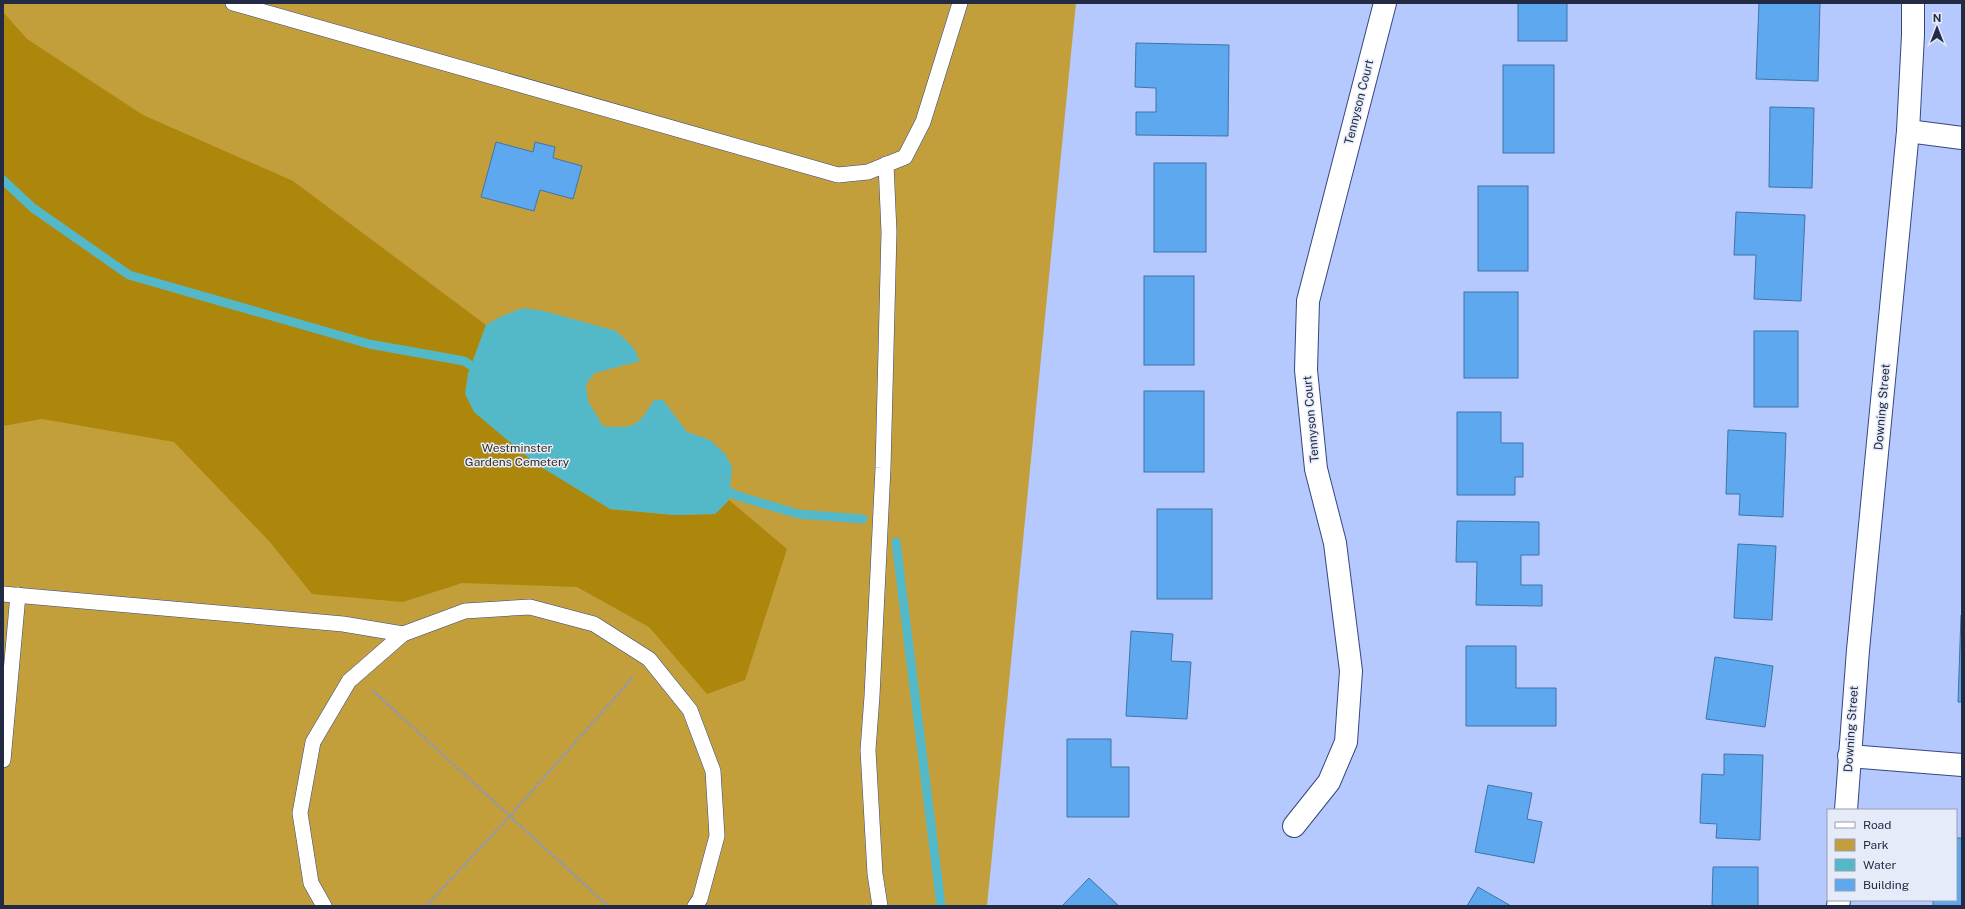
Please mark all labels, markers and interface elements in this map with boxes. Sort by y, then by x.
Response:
north arrow [1917,8,1957,48]
text: N [1933,12,1941,24]
street label: Tennyson Court [1342,58,1376,146]
street label: Downing Street [1871,363,1893,451]
street label: Tennyson Court [1300,375,1322,463]
park label: Westminster Gardens Cemetery [465,441,570,469]
street label: Downing Street [1841,685,1861,773]
legend [1827,809,1957,901]
text: Road [1863,818,1891,832]
text: Park [1863,838,1889,852]
text: Water [1863,858,1897,872]
text: Building [1863,878,1909,892]

